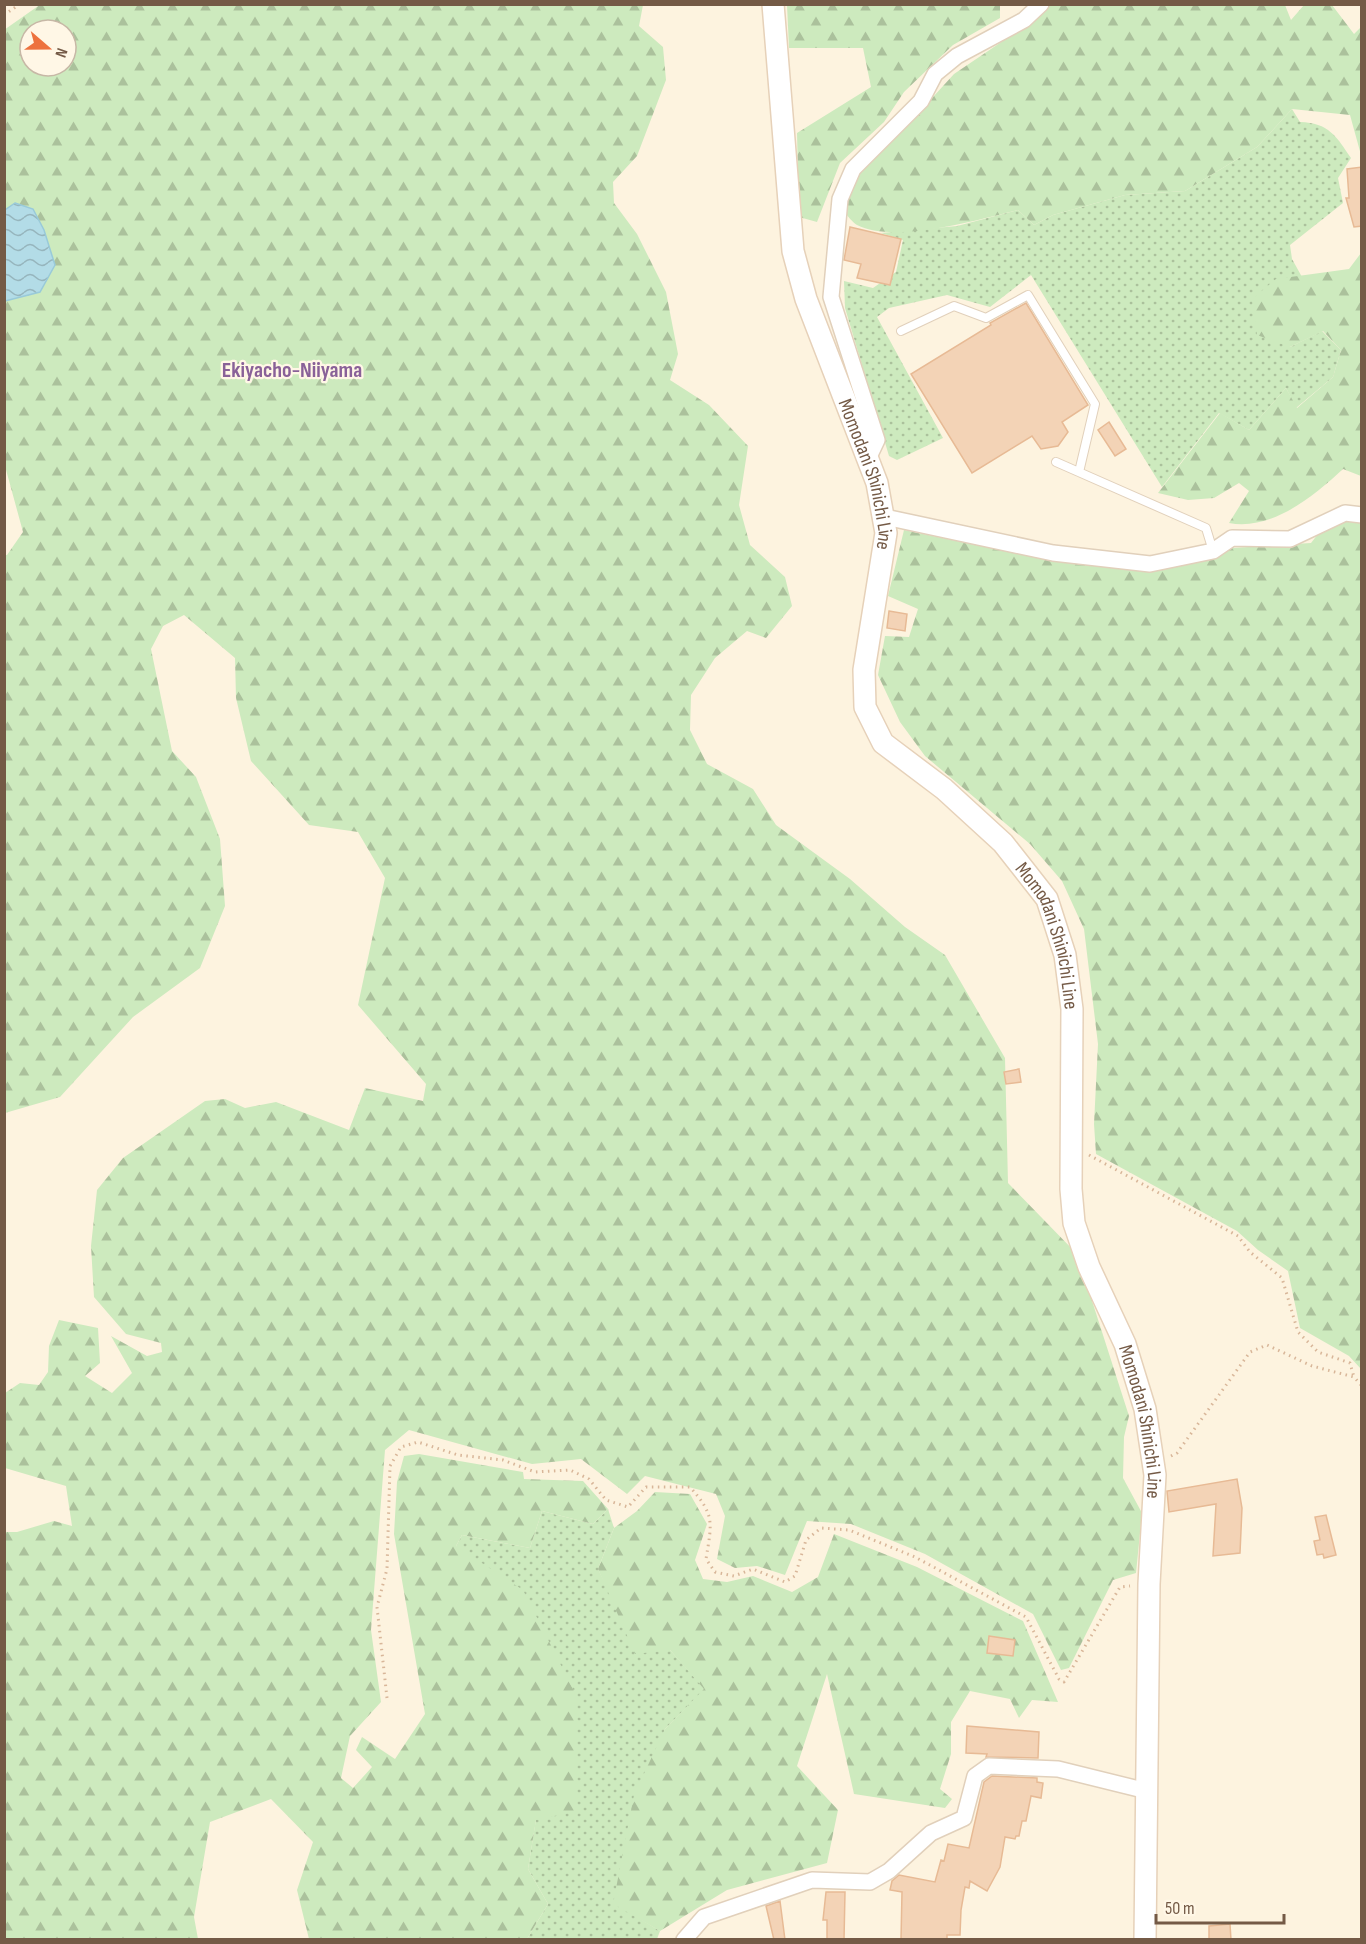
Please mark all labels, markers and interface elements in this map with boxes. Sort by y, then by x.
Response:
north arrow [18,18,78,78]
text: N [50,45,71,60]
district label: Ekiyacho-Niiyama [222,357,362,384]
street label: Momodani Shinichi Line [833,396,897,552]
street label: Momodani Shinichi Line [1010,858,1083,1011]
street label: Momodani Shinichi Line [1113,1342,1166,1499]
scale bar [1156,1887,1284,1925]
text: 50 m [1165,1898,1195,1919]

